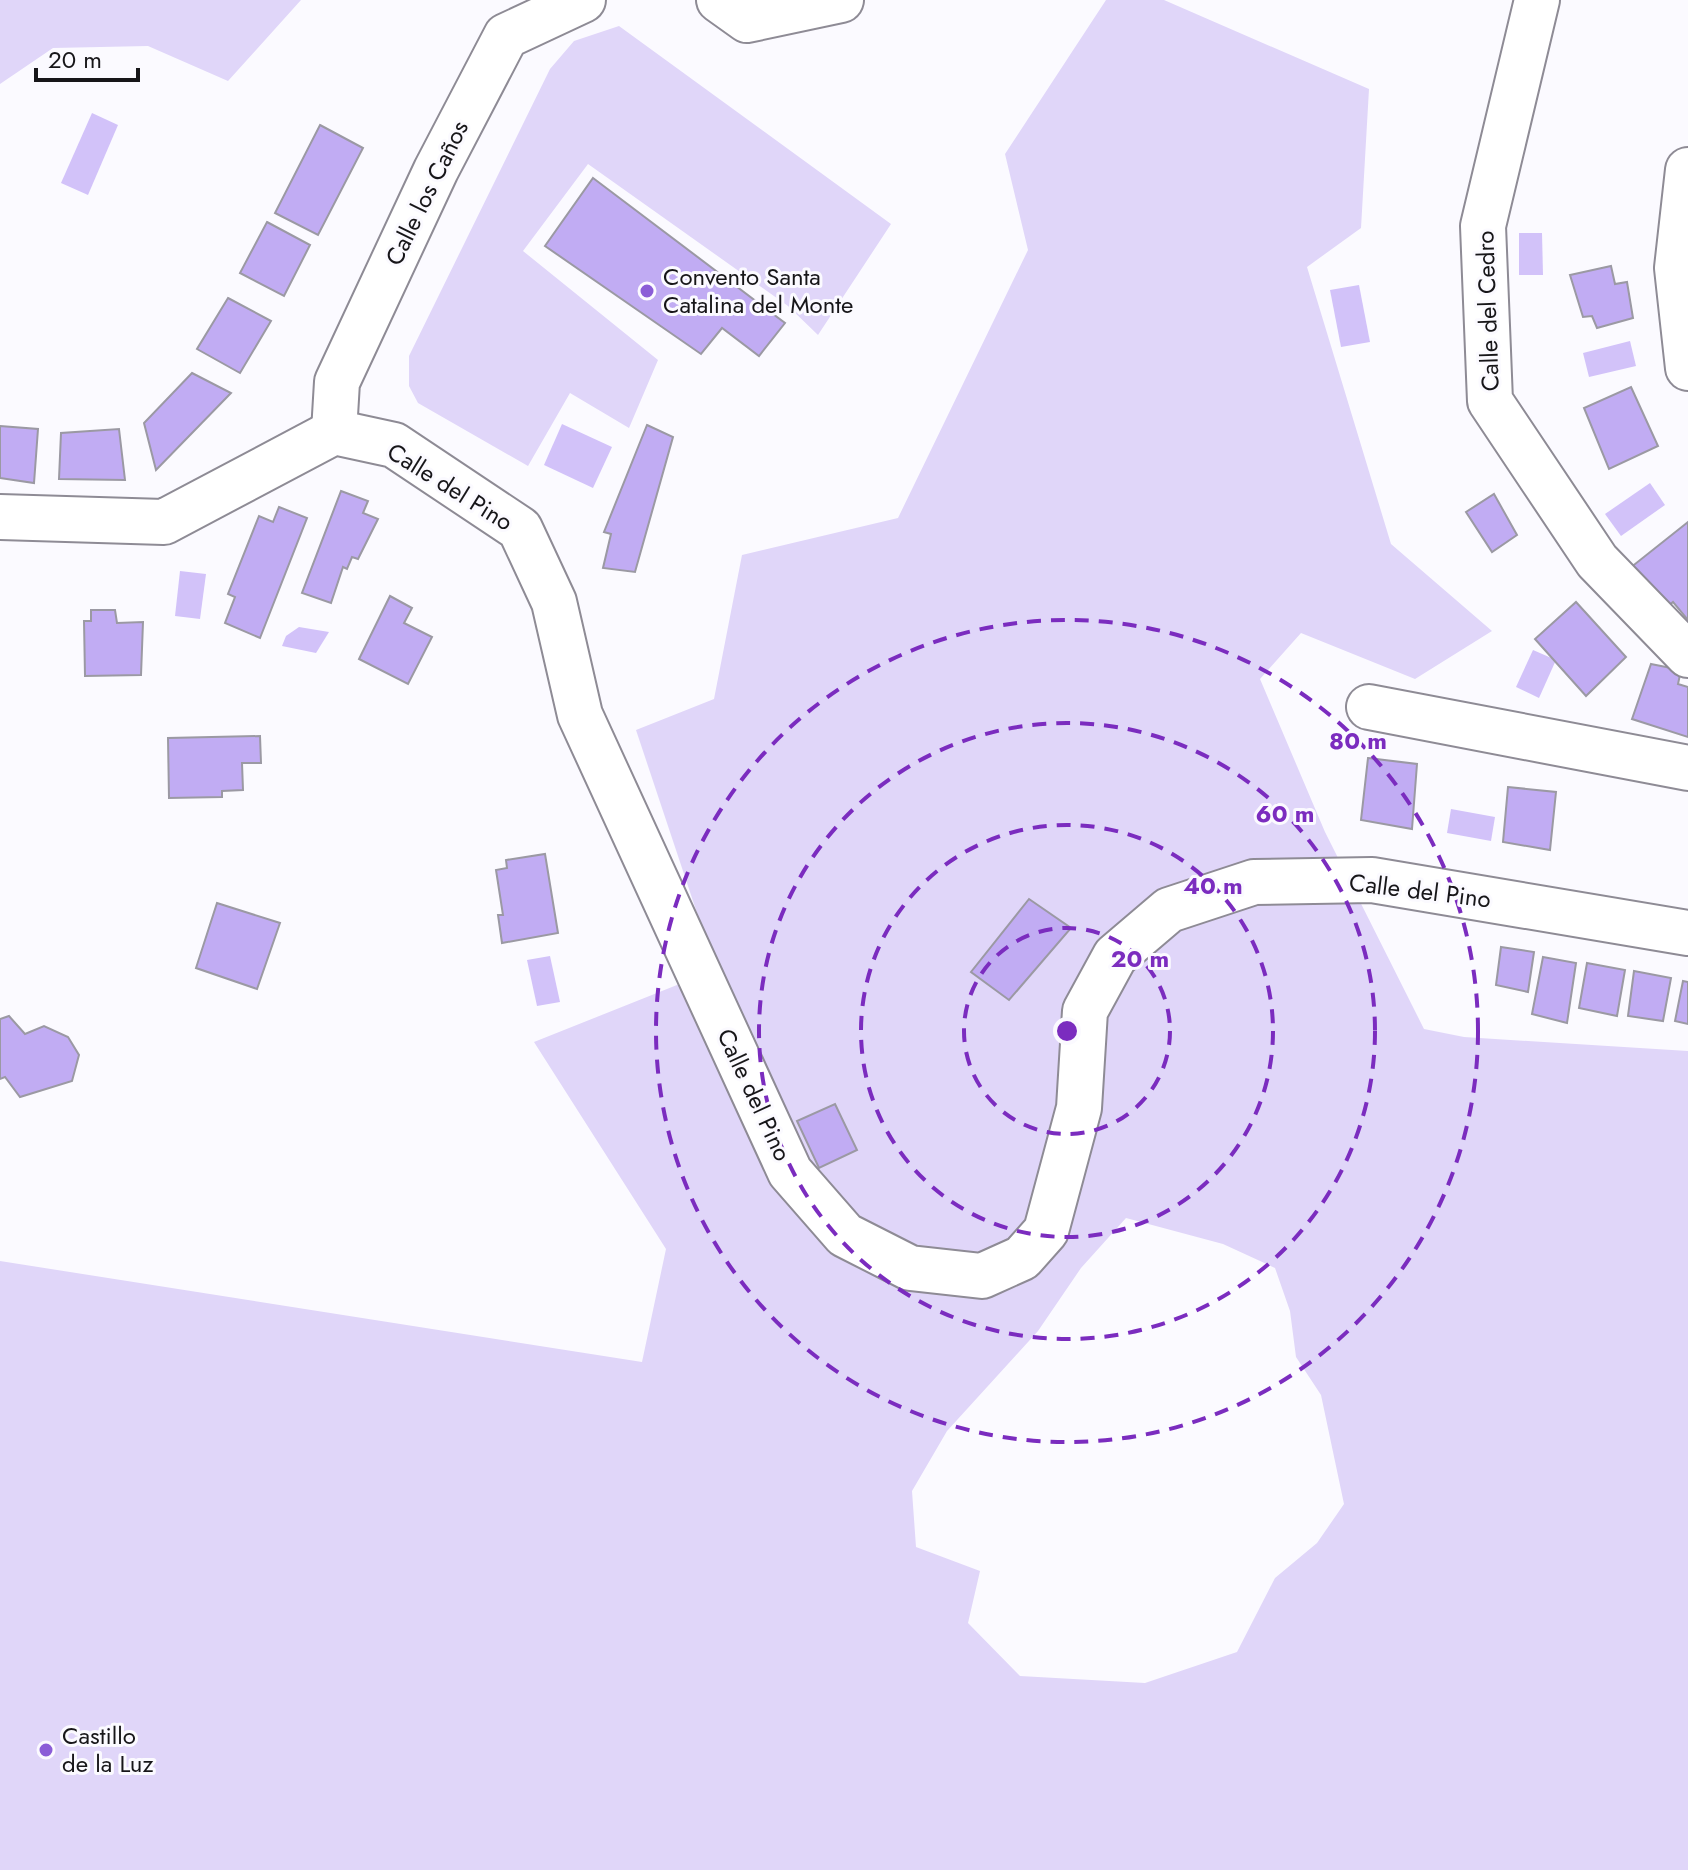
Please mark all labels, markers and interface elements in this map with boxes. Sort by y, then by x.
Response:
scale bar [36,32,138,82]
text: 20 m [48,42,102,77]
street label: Calle los Caños [376,114,477,271]
street label: Calle del Cedro [1467,230,1508,392]
place label: Convento Santa Catalina del Monte [663,259,853,322]
marker: Convento Santa Catalina del Monte [638,282,656,300]
street label: Calle del Pino [381,434,520,539]
text: 80 m [1329,723,1387,758]
text: 60 m [1256,796,1314,831]
street label: Calle del Pino [1347,864,1493,917]
text: 40 m [1183,868,1243,903]
text: 20 m [1111,941,1169,976]
centre of rings [1053,1017,1081,1045]
street label: Calle del Pino [708,1023,800,1167]
place label: Castillo de la Luz [62,1718,153,1781]
marker: Castillo de la Luz [37,1741,55,1759]

